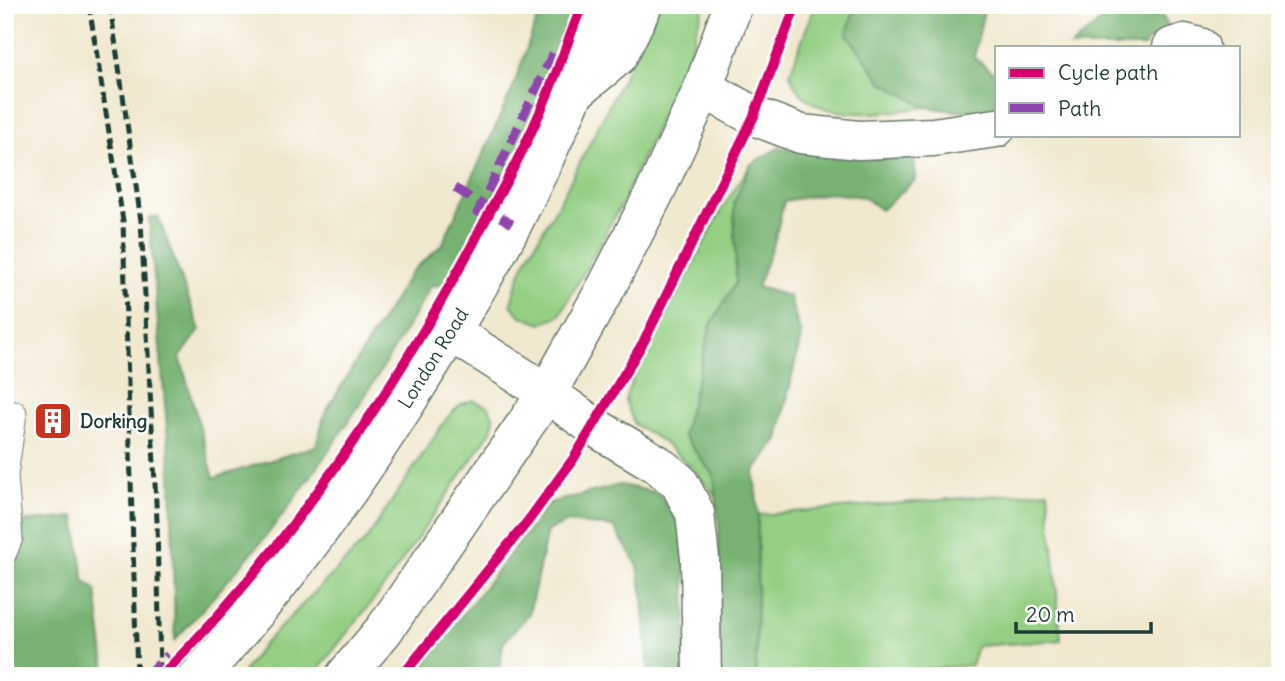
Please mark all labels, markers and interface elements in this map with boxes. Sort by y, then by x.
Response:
legend [995,46,1240,136]
text: Cycle path [1058,59,1158,86]
text: Path [1058,95,1101,122]
street label: London Road [393,303,473,413]
building icon: Dorking [32,400,74,442]
place label: Dorking [80,409,147,433]
scale bar [1016,590,1150,634]
text: 20 m [1026,601,1075,628]

